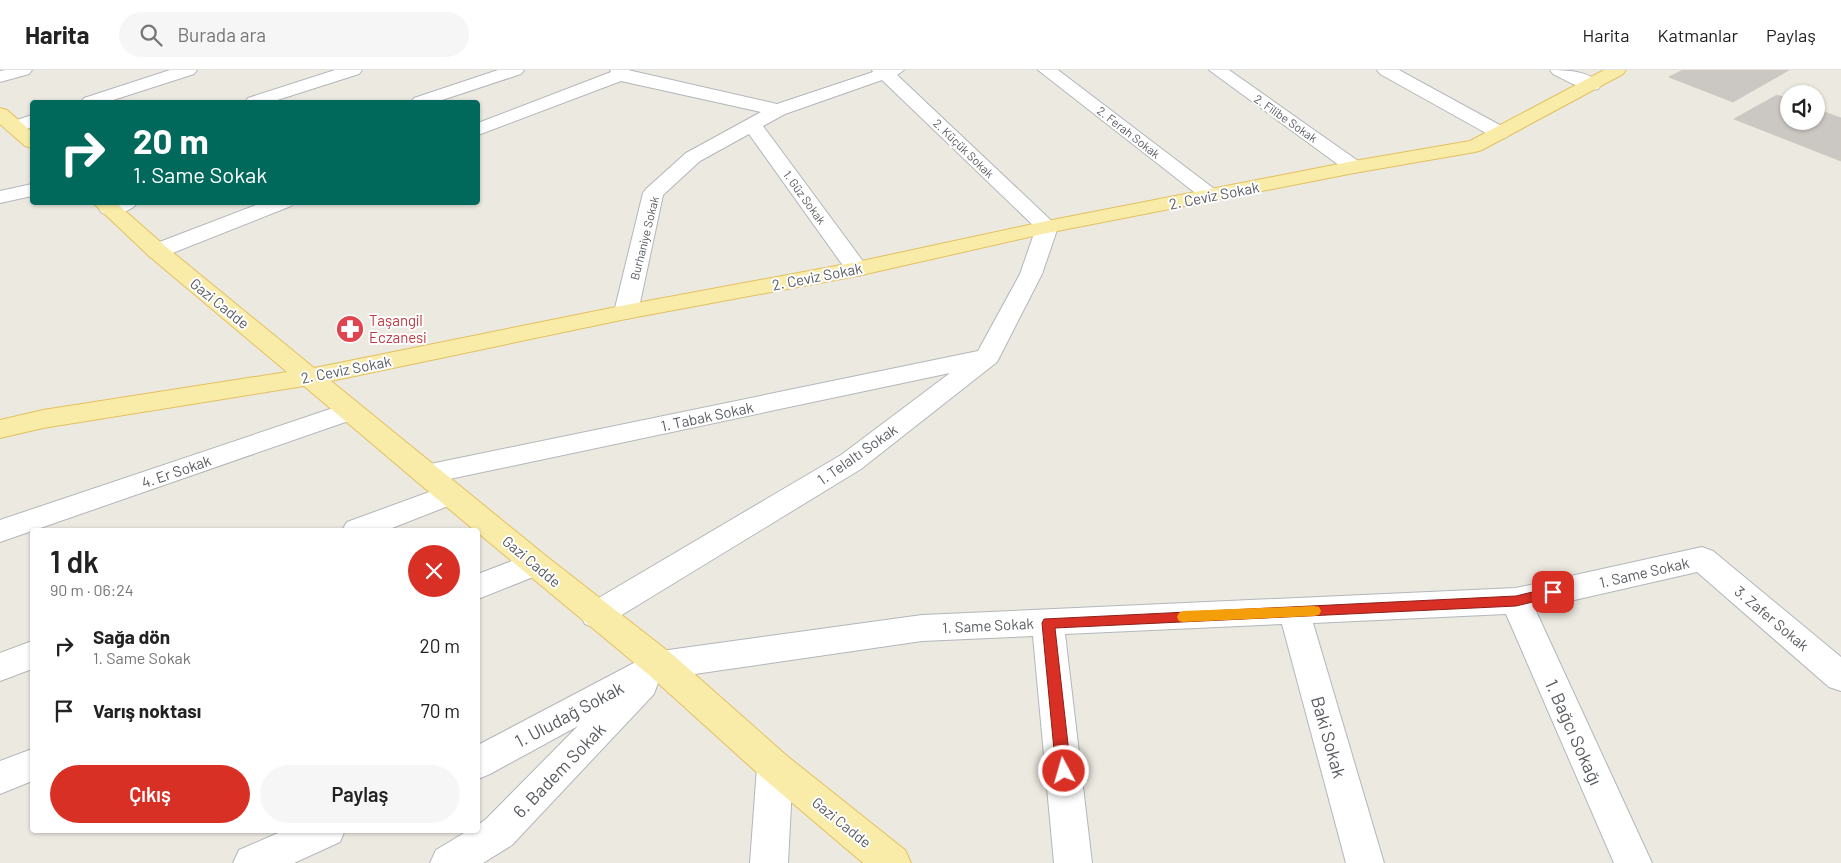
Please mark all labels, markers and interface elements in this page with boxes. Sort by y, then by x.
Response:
search box [119,12,469,57]
text: Harita [25,20,89,49]
icon: search [137,21,165,49]
text: Burada ara [177,23,266,46]
text: Harita [1582,24,1630,46]
text: Katmanlar [1658,24,1738,46]
text: Paylaş [1766,24,1816,46]
map controls [1780,85,1825,130]
button: sound [1780,85,1825,130]
street label: 2. Filibe Sokak [1252,91,1320,145]
street label: 2. Ferah Sokak [1095,103,1163,161]
street label: 2. Küçük Sokak [931,116,997,180]
text: 20 m [133,119,209,161]
icon: right [50,120,115,185]
text: 1. Same Sokak [133,161,267,187]
street label: 1. Güz Sokak [781,167,829,227]
street label: 2. Ceviz Sokak [1167,177,1261,213]
street label: Burhaniye Sokak [627,195,661,281]
street label: 2. Ceviz Sokak [770,258,864,294]
street label: Gazi Cadde [187,274,253,332]
place label: Taşangil Eczanesi [369,311,427,346]
pharmacy icon: Taşangil Eczanesi [335,314,365,344]
street label: 2. Ceviz Sokak [299,351,393,387]
street label: 1. Tabak Sokak [659,397,755,435]
street label: 1. Telaltı Sokak [813,420,901,488]
street label: 4. Er Sokak [139,451,214,491]
street label: Gazi Cadde [499,531,565,591]
text: 1 dk [50,543,99,579]
button: close [408,545,460,597]
street label: 1. Same Sokak [1597,553,1691,591]
pin [1532,571,1574,613]
icon: arrive [1539,578,1567,606]
text: 90 m · 06:24 [50,580,134,599]
street label: 3. Zafer Sokak [1731,582,1813,655]
street label: 1. Same Sokak [942,614,1035,636]
text: Sağa dön [93,625,170,648]
icon: right [50,632,78,660]
text: 20 m [420,634,460,657]
text: 1. Same Sokak [93,648,191,667]
street label: 1. Uludağ Sokak [511,676,627,752]
street label: 1. Bağcı Sokağı [1541,676,1607,788]
street label: Baki Sokak [1307,693,1351,781]
icon: arrive [50,697,78,725]
text: Varış noktası [93,699,201,722]
text: 70 m [421,699,460,722]
street label: 6. Badem Sokak [508,718,610,822]
position arrow [1037,744,1089,796]
button: Çıkış [50,765,250,823]
button: Paylaş [260,765,460,823]
street label: Gazi Cadde [809,793,875,851]

